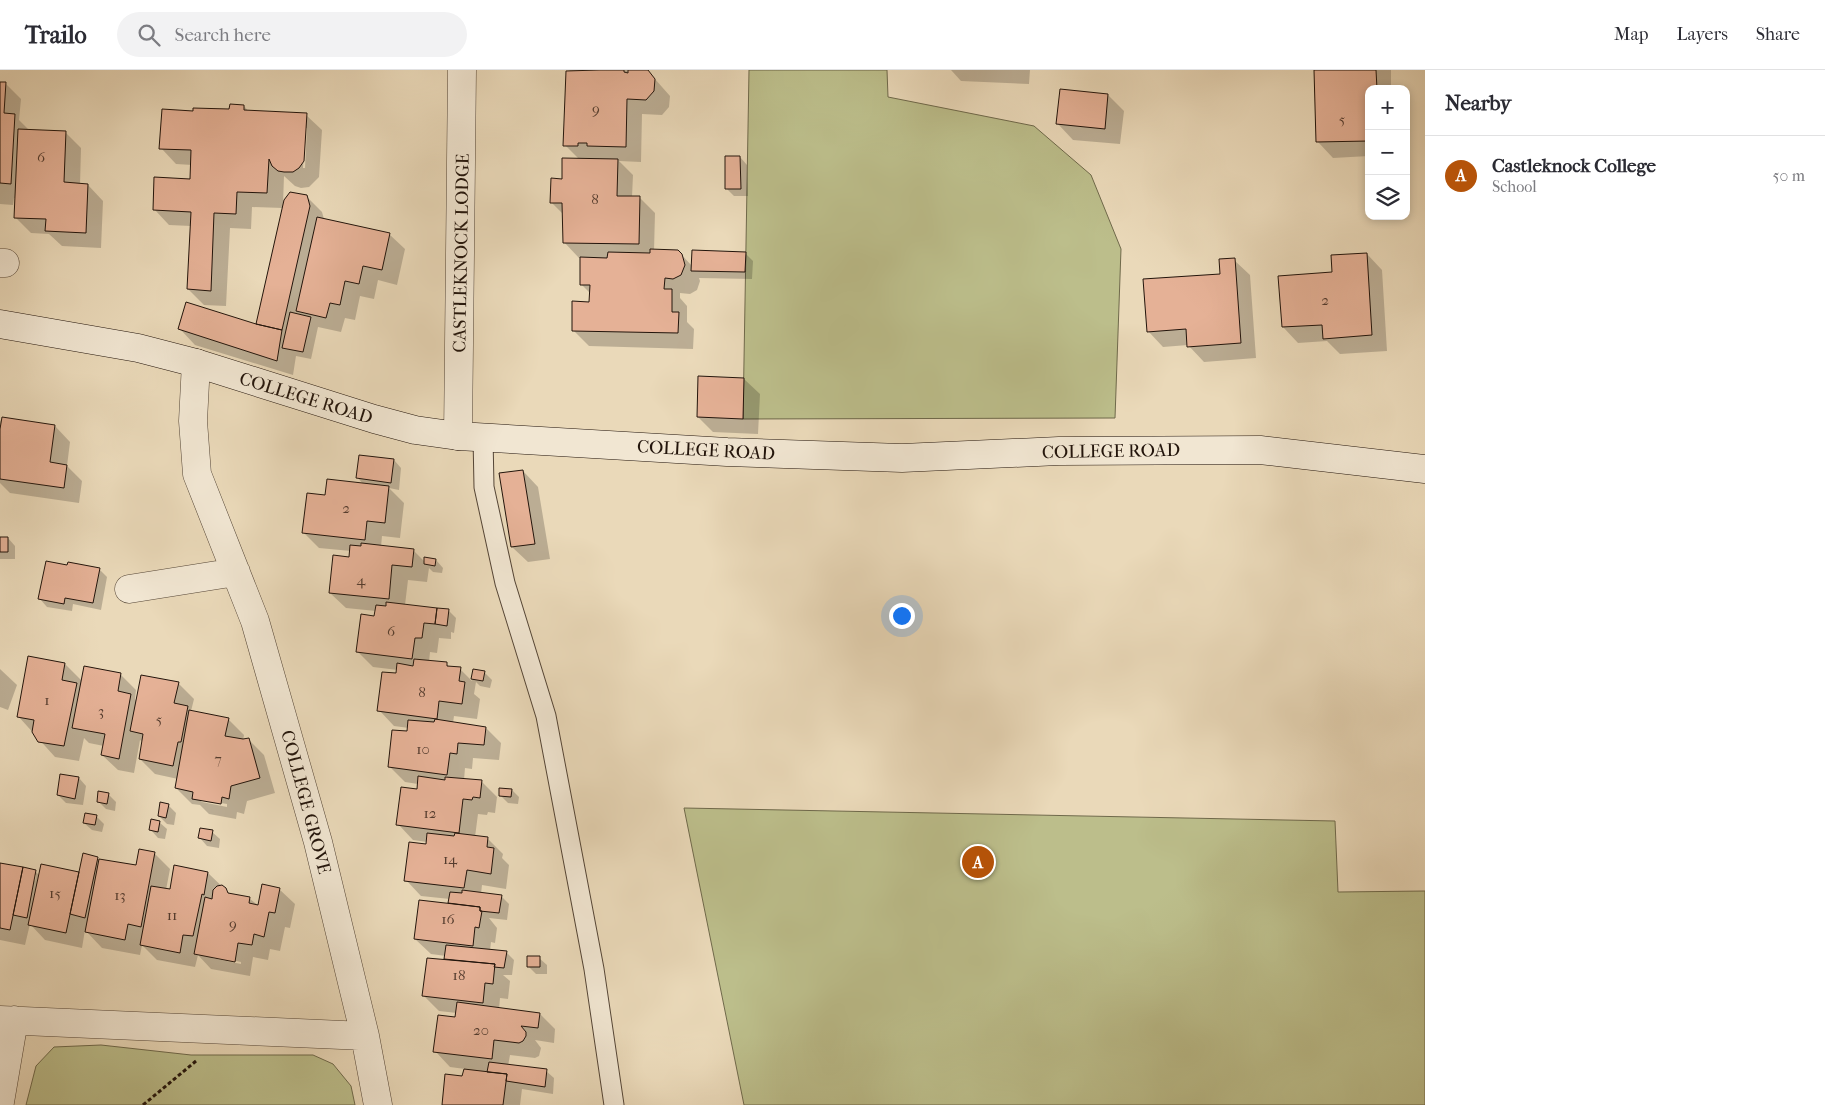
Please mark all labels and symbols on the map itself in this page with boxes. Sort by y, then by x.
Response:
house number: 9 [592,100,600,118]
house number: 5 [1339,110,1345,128]
house number: 6 [37,148,46,166]
street label: CASTLEKNOCK LODGE [449,153,474,353]
house number: 8 [591,190,599,208]
house number: 2 [1321,291,1329,309]
street label: COLLEGE ROAD [237,368,375,429]
street label: COLLEGE ROAD [636,436,776,465]
street label: COLLEGE ROAD [1042,440,1180,463]
house number: 2 [342,499,350,517]
house number: 4 [357,571,367,589]
your location [889,603,915,629]
house number: 6 [387,622,396,640]
house number: 8 [418,683,426,701]
house number: 1 [44,691,50,709]
house number: 3 [98,702,104,720]
house number: 5 [156,710,162,728]
street label: COLLEGE GROVE [276,728,335,876]
house number: 10 [416,740,430,758]
house number: 7 [214,750,222,768]
house number: 12 [423,804,437,822]
pin: A [962,843,994,881]
house number: 14 [443,850,458,868]
house number: 15 [49,884,61,902]
house number: 13 [114,886,126,904]
house number: 11 [167,906,177,924]
house number: 16 [441,910,456,928]
house number: 9 [229,915,237,933]
house number: 18 [453,966,465,984]
house number: 20 [473,1021,489,1039]

